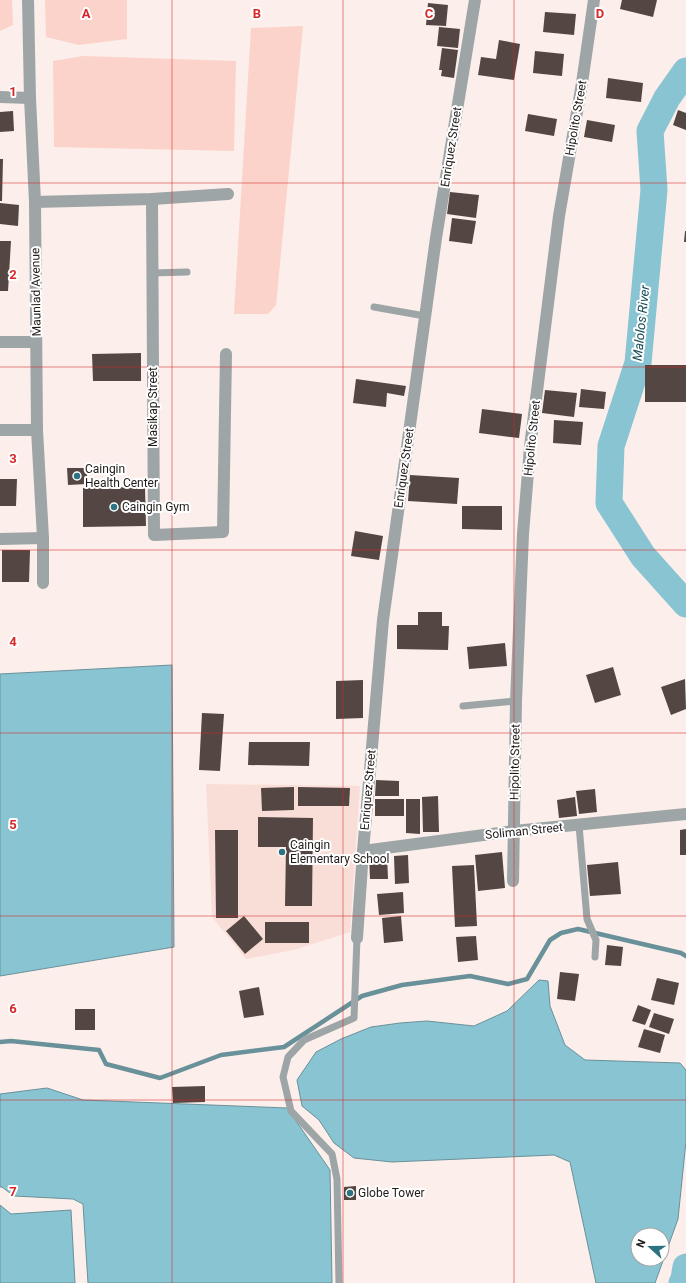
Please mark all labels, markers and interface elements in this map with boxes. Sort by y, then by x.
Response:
text: A [82,6,91,21]
text: B [253,6,261,21]
text: C [425,6,434,21]
text: D [596,6,604,21]
street label: Hipolito Street [562,79,590,157]
text: 1 [9,84,17,99]
street label: Enriquez Street [438,106,464,188]
street label: Maunlad Avenue [28,248,44,336]
text: 2 [9,267,17,282]
water label: Malolos River [630,284,653,362]
street label: Masikap Street [146,367,160,447]
street label: Hipolito Street [521,399,543,477]
street label: Enriquez Street [391,427,417,509]
text: 3 [9,451,17,466]
place label: Caingin Health Center [85,462,158,490]
marker: Caingin Health Center [72,471,82,481]
place label: Caingin Gym [122,500,190,514]
marker: Caingin Gym [109,502,119,512]
text: 4 [9,634,17,649]
street label: Hipolito Street [507,724,523,800]
street label: Enriquez Street [358,749,379,831]
text: 5 [9,817,17,832]
street label: Soliman Street [484,820,564,842]
place label: Caingin Elementary School [290,838,390,866]
marker: Caingin Elementary School [277,847,287,857]
text: 6 [9,1001,17,1016]
text: 7 [9,1184,17,1199]
place label: Globe Tower [358,1186,425,1200]
marker: Globe Tower [345,1188,355,1198]
north arrow [630,1227,670,1267]
text: N [634,1237,649,1250]

